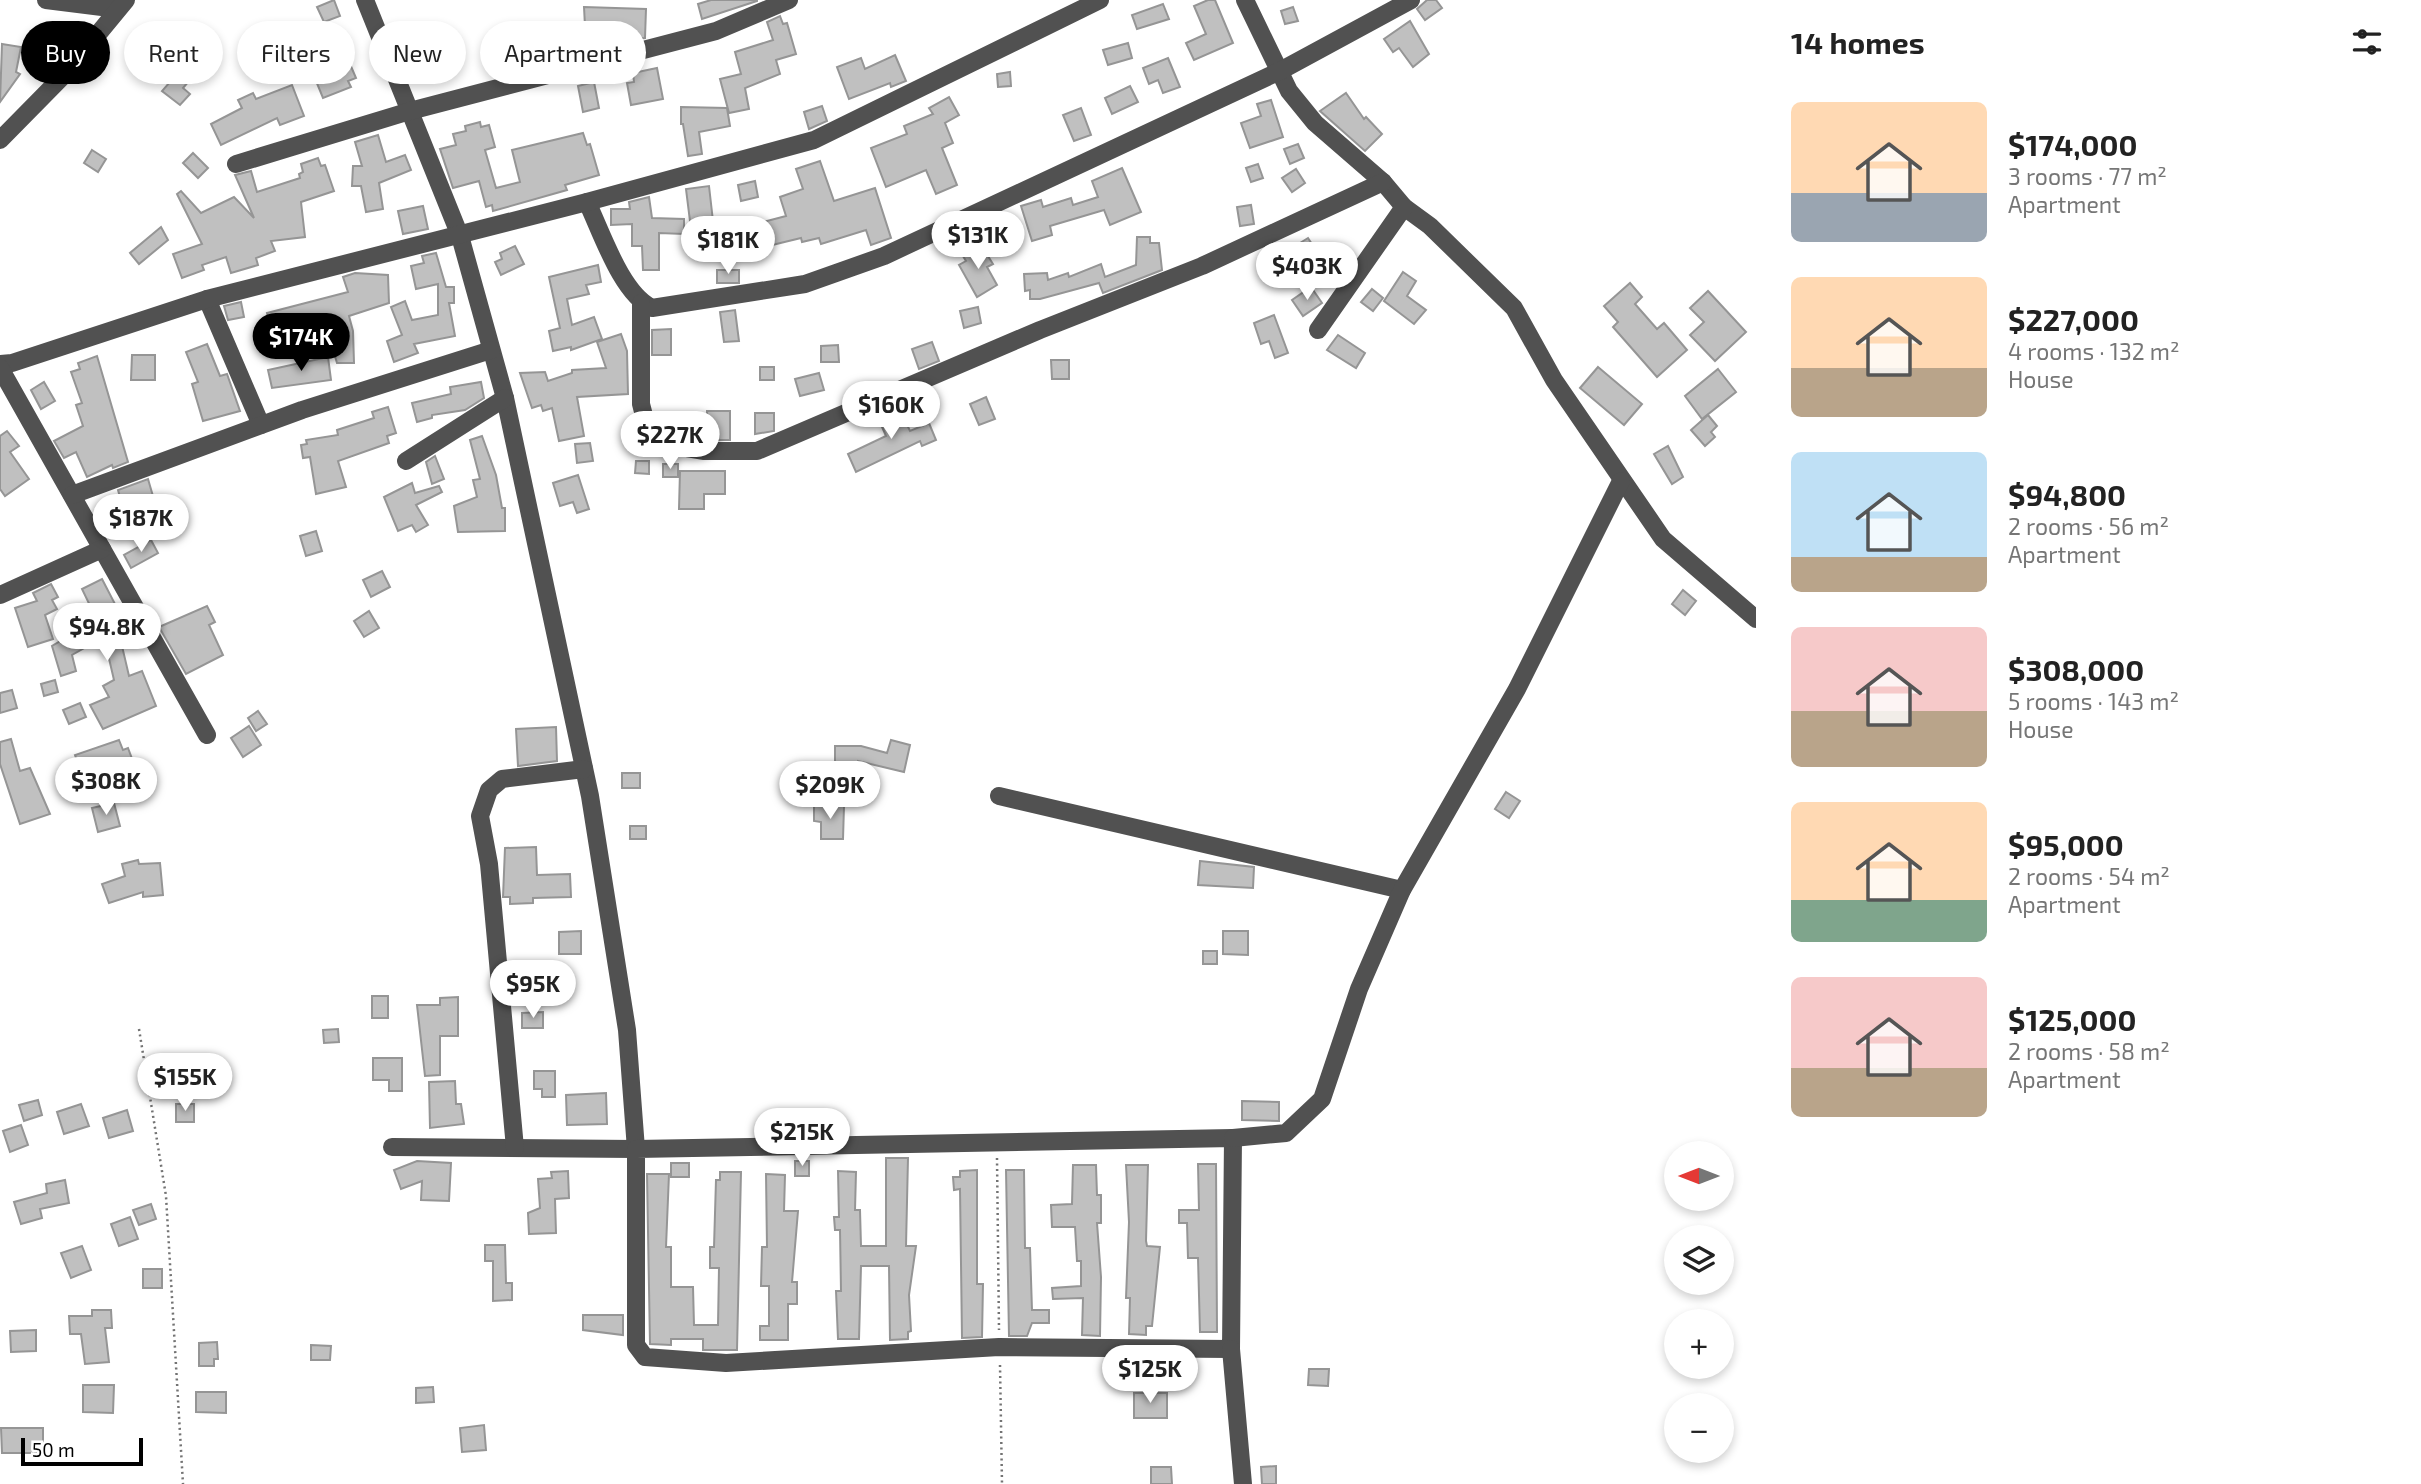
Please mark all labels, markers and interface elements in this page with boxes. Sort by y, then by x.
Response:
chip: Buy [21,21,110,84]
chip: Rent [124,21,223,84]
chip: Filters [237,21,355,84]
chip: New [369,21,466,84]
chip: Apartment [480,21,646,84]
icon: filters [2348,23,2386,61]
text: 14 homes [1791,24,1925,60]
text: $174,000 [2008,126,2137,162]
icon: home [1847,130,1931,214]
text: 3 rooms · 77 m² [2008,162,2167,190]
text: Apartment [2008,190,2121,218]
pin: $131K [929,212,1027,271]
pin: $181K [679,216,777,276]
text: $131K [948,220,1008,248]
text: $181K [697,225,759,253]
pin: $403K [1258,243,1356,302]
text: $403K [1272,251,1342,279]
text: $227,000 [2008,301,2139,337]
icon: home [1847,305,1931,389]
pin: $174K [252,314,350,373]
text: $174K [269,322,333,350]
text: 4 rooms · 132 m² [2008,337,2180,365]
text: House [2008,365,2074,393]
pin: $160K [842,382,940,441]
text: $160K [858,390,924,418]
pin: $227K [621,412,719,471]
text: $227K [637,420,703,448]
text: $94,800 [2008,476,2126,512]
icon: home [1847,480,1931,564]
pin: $187K [92,494,190,554]
text: $187K [109,503,173,531]
text: 2 rooms · 56 m² [2008,512,2169,540]
text: Apartment [2008,540,2121,568]
pin: $94.8K [50,604,164,663]
text: $94.8K [69,612,145,640]
text: $308,000 [2008,651,2144,687]
icon: home [1847,655,1931,739]
text: 5 rooms · 143 m² [2008,687,2179,715]
text: House [2008,715,2074,743]
pin: $308K [57,758,155,817]
pin: $209K [781,762,879,821]
text: $308K [71,766,141,794]
text: $209K [795,770,865,798]
text: $95,000 [2008,826,2124,862]
icon: home [1847,830,1931,914]
text: 2 rooms · 54 m² [2008,862,2170,890]
text: Apartment [2008,890,2121,918]
pin: $95K [492,960,574,1020]
text: $95K [506,969,560,997]
text: $125,000 [2008,1001,2136,1037]
icon: home [1847,1005,1931,1089]
text: 2 rooms · 58 m² [2008,1037,2170,1065]
pin: $155K [136,1054,234,1113]
text: $155K [153,1062,217,1090]
text: Apartment [2008,1065,2121,1093]
pin: $215K [753,1108,851,1168]
text: $215K [770,1117,834,1145]
north arrow [1664,1141,1734,1211]
map controls [1664,1141,1734,1463]
button: layers [1664,1225,1734,1295]
button: + [1664,1309,1734,1379]
pin: $125K [1101,1346,1199,1405]
text: $125K [1118,1354,1182,1382]
button: − [1664,1393,1734,1463]
scale bar [21,1435,144,1467]
text: 50 m [32,1438,75,1461]

